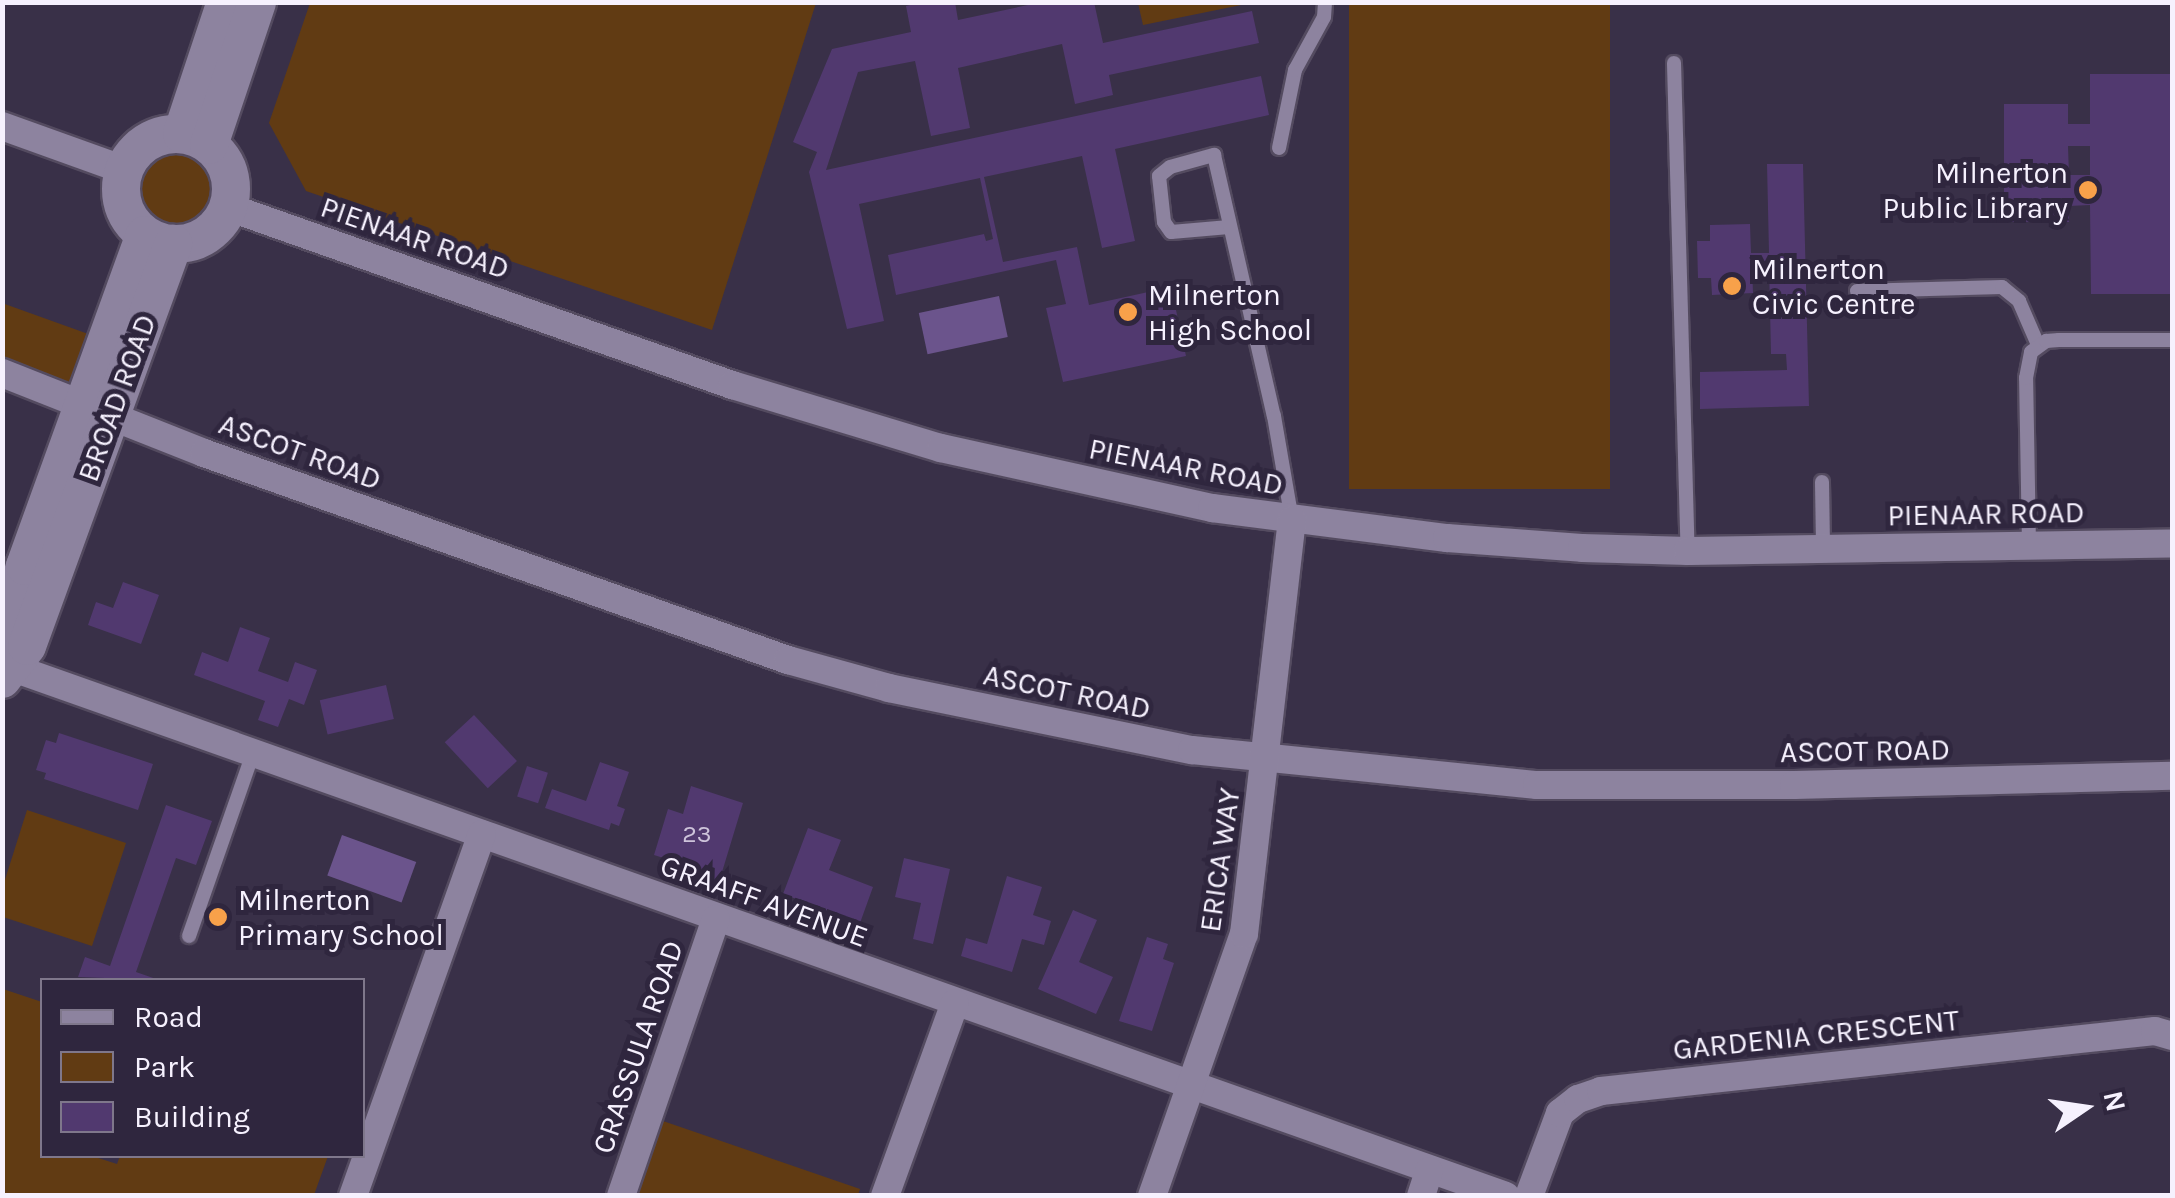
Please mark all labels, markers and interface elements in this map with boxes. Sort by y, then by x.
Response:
place label: Milnerton Public Library [1883,155,2068,226]
marker: Milnerton Public Library [2077,179,2099,201]
street label: PIENAAR ROAD [316,189,514,287]
place label: Milnerton Civic Centre [1752,251,1915,322]
marker: Milnerton Civic Centre [1721,275,1743,297]
place label: Milnerton High School [1148,277,1312,348]
marker: Milnerton High School [1117,301,1139,323]
street label: BROAD ROAD [70,309,164,487]
street label: ASCOT ROAD [214,406,386,498]
street label: PIENAAR ROAD [1086,431,1286,503]
street label: PIENAAR ROAD [1887,494,2085,534]
street label: ASCOT ROAD [980,657,1154,727]
street label: ASCOT ROAD [1780,732,1950,770]
street label: ERICA WAY [1192,786,1248,934]
house number: 23 [682,819,712,849]
street label: GRAAFF AVENUE [655,847,873,955]
place label: Milnerton Primary School [238,882,444,952]
marker: Milnerton Primary School [207,906,229,928]
street label: CRASSULA ROAD [585,936,691,1158]
legend [40,978,365,1158]
text: Road [134,999,203,1035]
street label: GARDENIA CRESCENT [1671,1002,1961,1068]
text: Park [134,1049,195,1085]
north arrow [2035,1058,2135,1158]
text: N [2096,1088,2133,1115]
text: Building [134,1099,250,1135]

